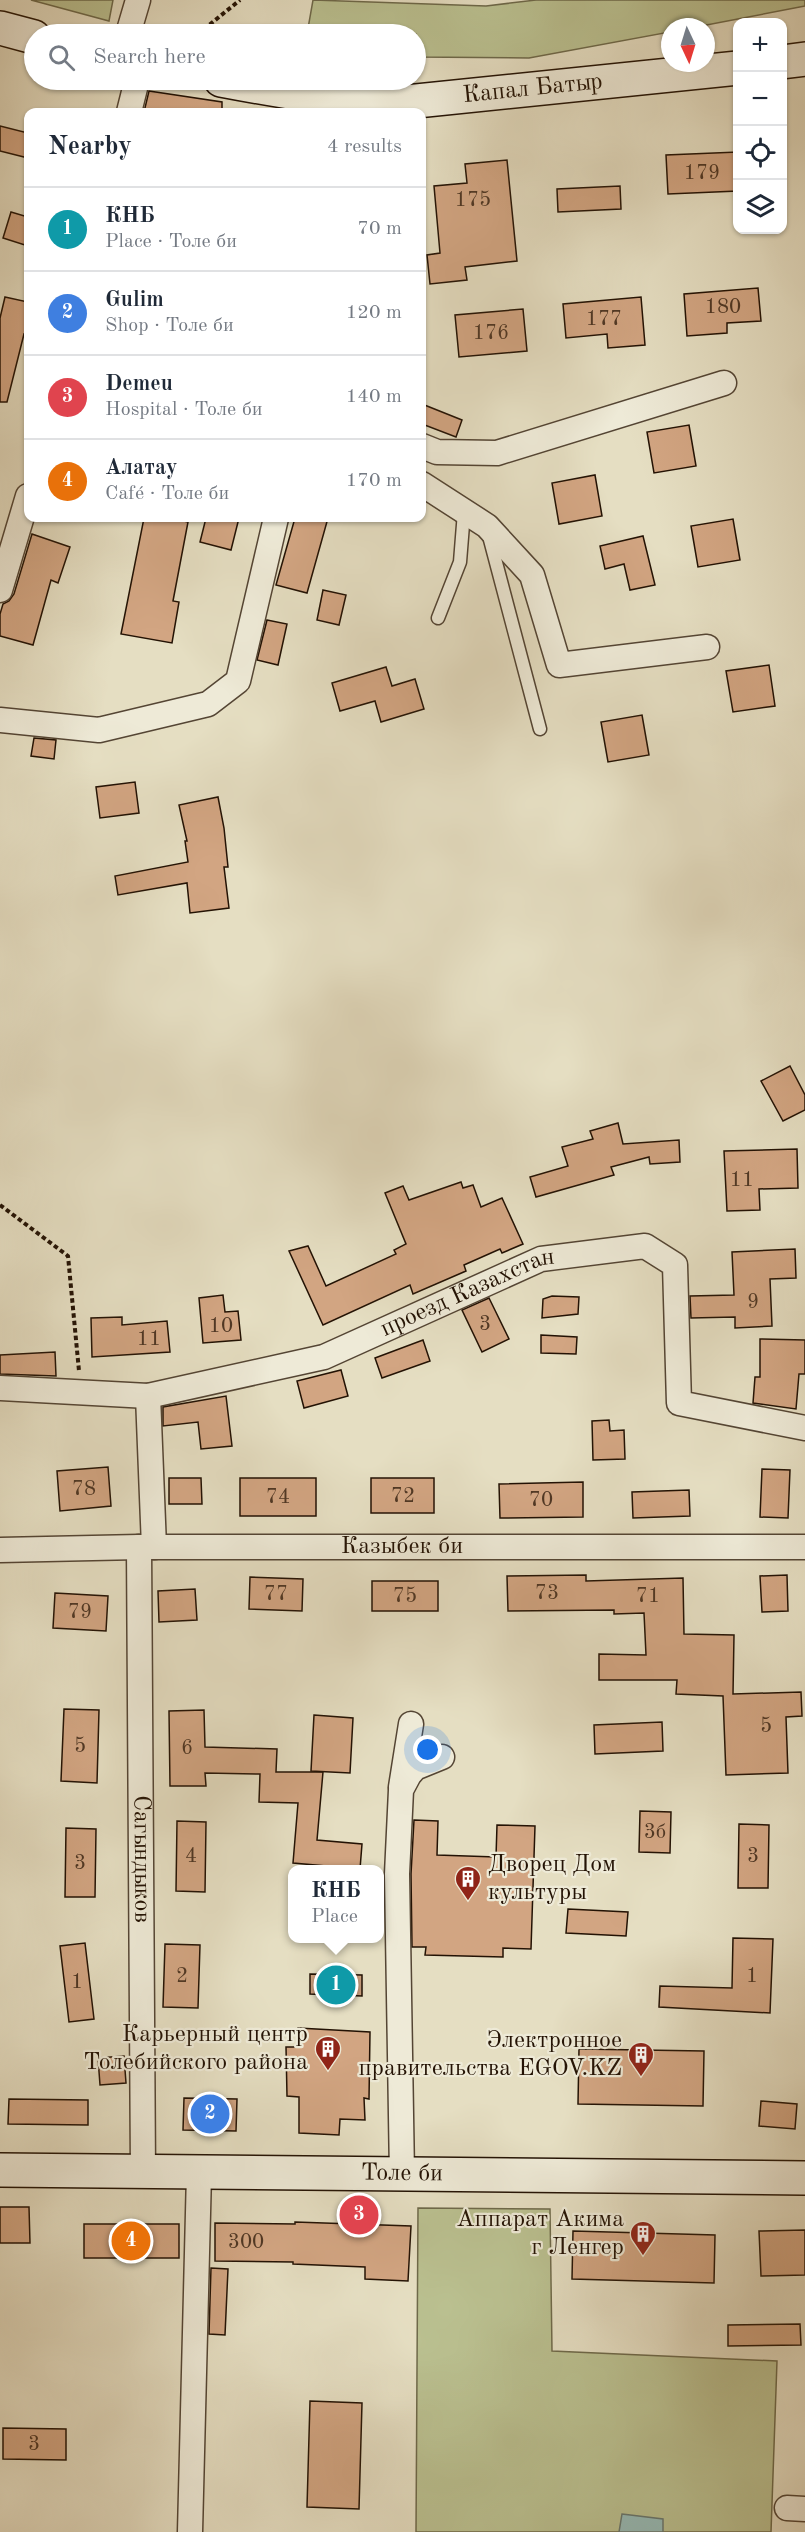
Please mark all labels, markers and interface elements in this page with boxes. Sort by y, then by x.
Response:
north arrow [661,18,715,72]
map controls [733,18,787,234]
button: + [733,18,787,72]
search box [24,24,426,90]
icon: search [45,41,78,74]
text: Search here [93,46,206,68]
street label: Капал Батыр [462,70,604,108]
button: − [733,72,787,126]
button: locate [733,126,787,180]
text: Nearby [48,134,132,160]
text: 4 results [327,137,402,157]
house number: 179 [684,163,720,184]
button: layers [733,180,787,234]
house number: 175 [455,190,491,211]
text: КНБ [105,205,155,227]
text: 1 [62,219,73,239]
text: 70 m [357,219,402,239]
text: Place · Толе би [105,232,237,252]
text: Gulim [105,289,164,311]
house number: 180 [705,297,741,318]
text: 2 [62,303,73,323]
text: 120 m [346,303,402,323]
house number: 177 [586,309,622,330]
text: Shop · Толе би [105,316,234,336]
house number: 176 [473,323,509,344]
text: Demeu [105,373,173,395]
text: 3 [62,387,73,407]
text: 140 m [346,387,402,407]
text: Hospital · Толе би [105,400,263,420]
text: Алатау [105,457,178,479]
text: 4 [62,471,73,491]
text: 170 m [346,471,402,491]
text: Café · Толе би [105,484,229,504]
house number: 11 [730,1170,754,1191]
street label: проезд Казахстан [377,1245,556,1342]
house number: 9 [747,1292,759,1313]
house number: 3 [479,1314,491,1335]
house number: 10 [209,1316,233,1337]
house number: 11 [137,1329,161,1350]
house number: 78 [72,1479,96,1500]
house number: 72 [391,1486,415,1507]
house number: 74 [266,1487,290,1508]
house number: 70 [529,1490,553,1511]
street label: Казыбек би [341,1535,463,1559]
house number: 73 [535,1583,559,1604]
house number: 77 [264,1584,288,1605]
house number: 75 [393,1586,417,1607]
house number: 71 [636,1586,660,1607]
house number: 79 [68,1602,92,1623]
house number: 5 [760,1716,772,1737]
your location [413,1735,442,1764]
house number: 5 [74,1736,86,1757]
house number: 6 [181,1738,193,1759]
street label: Сагындыков [129,1795,153,1923]
house number: 3б [644,1822,666,1843]
house number: 4 [185,1846,197,1867]
house number: 3 [747,1846,759,1867]
house number: 3 [74,1853,86,1874]
place label: Дворец Дом культуры [488,1853,616,1905]
building icon: Дворец Дом культуры [453,1864,483,1902]
popup [288,1865,384,1943]
text: КНБ [311,1880,361,1902]
text: Place [311,1907,358,1927]
pin: 1 [316,1962,356,2008]
house number: 2 [176,1966,188,1987]
house number: 1 [746,1966,758,1987]
house number: 1 [71,1972,83,1993]
place label: Карьерный центр Толебийского района [83,2023,308,2075]
place label: Электронное правительства EGOV.KZ [358,2029,622,2081]
building icon: Карьерный центр Толебийского района [313,2034,343,2072]
building icon: Электронное правительства EGOV.KZ [626,2040,656,2078]
pin: 2 [190,2092,230,2136]
street label: Толе би [361,2162,443,2186]
pin: 3 [340,2192,378,2238]
place label: Аппарат Акима г Ленгер [456,2208,624,2260]
pin: 4 [112,2218,150,2264]
building icon: Аппарат Акима г Ленгер [628,2219,658,2257]
house number: 300 [228,2232,264,2253]
house number: 3 [28,2434,40,2455]

